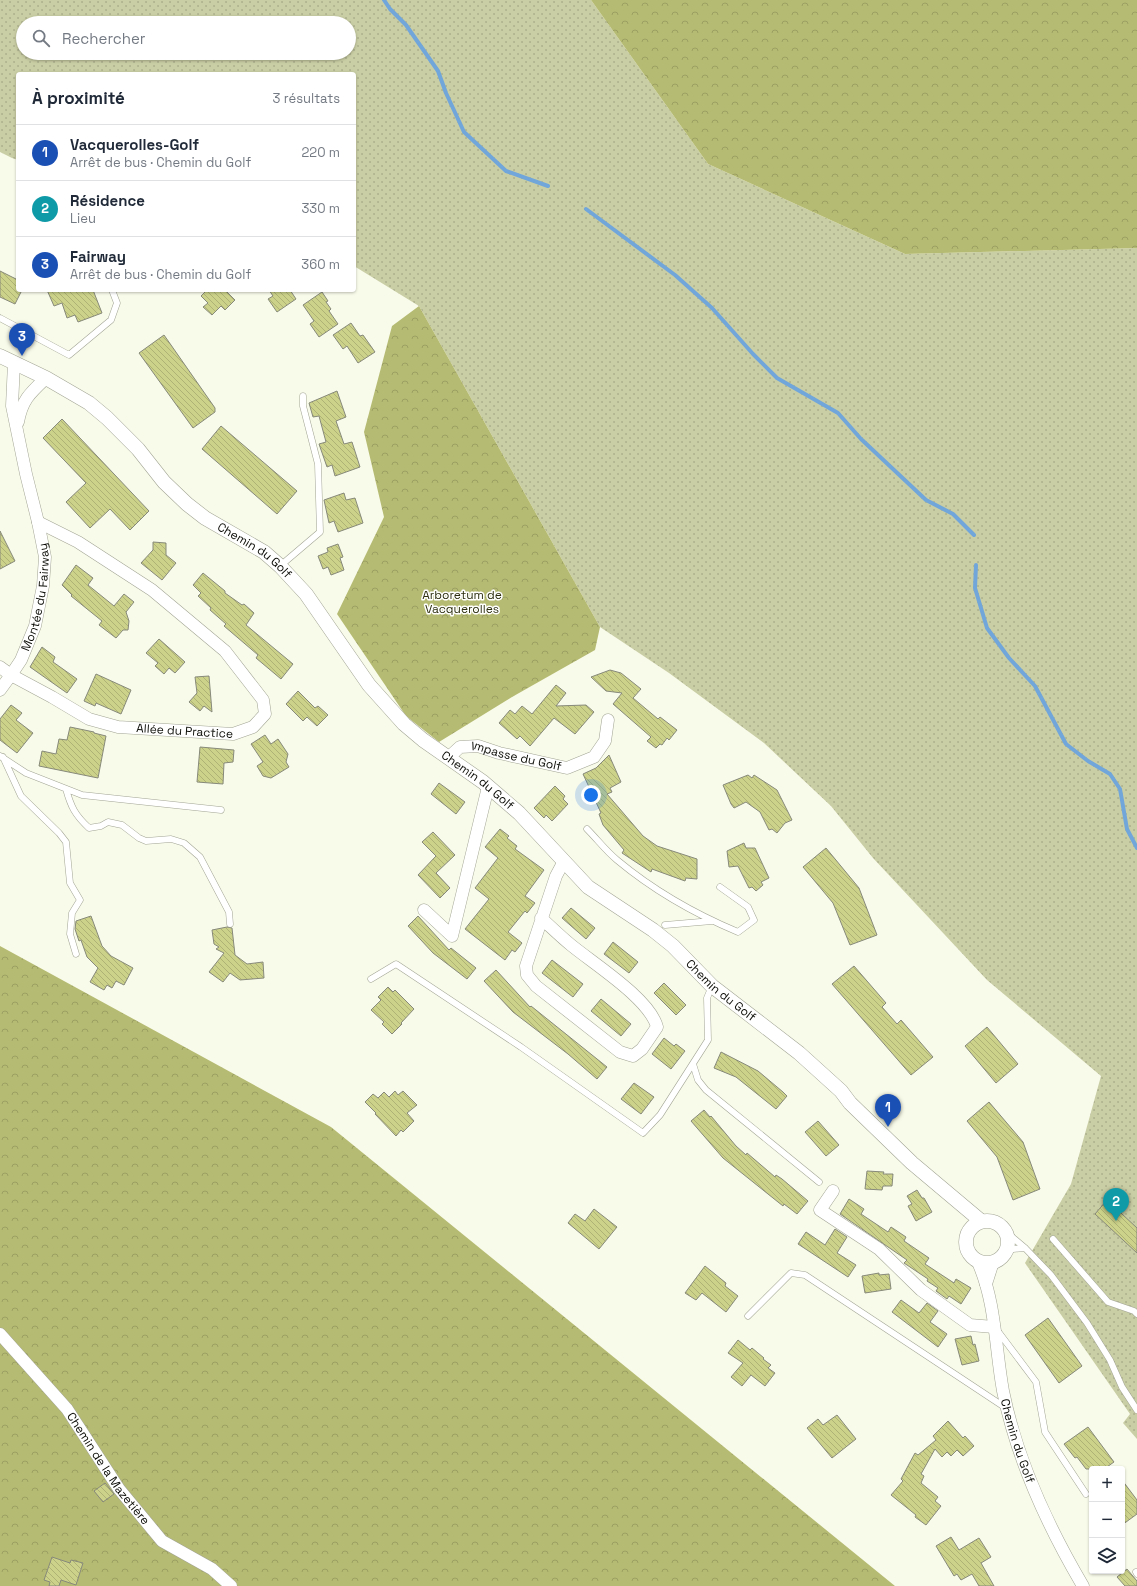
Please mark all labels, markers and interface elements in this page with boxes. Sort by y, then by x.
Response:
search box [16,16,356,60]
icon: search [30,27,52,49]
text: Rechercher [62,29,145,48]
text: À proximité [32,87,125,109]
text: 3 résultats [273,90,340,107]
text: Vacquerolles-Golf [70,135,199,154]
text: 1 [42,144,48,161]
text: 220 m [301,144,340,161]
text: Arrêt de bus · Chemin du Golf [70,154,251,171]
text: Résidence [70,191,145,210]
text: 2 [41,200,49,217]
text: 330 m [301,200,340,217]
text: Lieu [70,210,96,227]
text: Fairway [70,247,126,266]
text: 3 [41,256,49,273]
text: 360 m [301,256,340,273]
text: Arrêt de bus · Chemin du Golf [70,266,251,283]
pin: 3 [9,323,35,356]
street label: Chemin du Golf [214,519,295,582]
street label: Montée du Fairway [18,542,53,654]
park label: Arboretum de Vacquerolles [422,587,502,617]
street label: Allée du Practice [136,720,234,742]
street label: Impasse du Golf [471,737,563,775]
street label: Chemin du Golf [438,747,517,813]
your location [581,785,601,805]
street label: Chemin du Golf [682,956,759,1025]
pin: 1 [875,1094,901,1127]
pin: 2 [1103,1188,1129,1221]
street label: Chemin du Golf [997,1397,1038,1485]
street label: Chemin de la Mazetière [63,1409,153,1528]
map controls [1089,1466,1125,1574]
button: + [1089,1466,1125,1502]
button: − [1089,1502,1125,1538]
button: layers [1089,1538,1125,1574]

